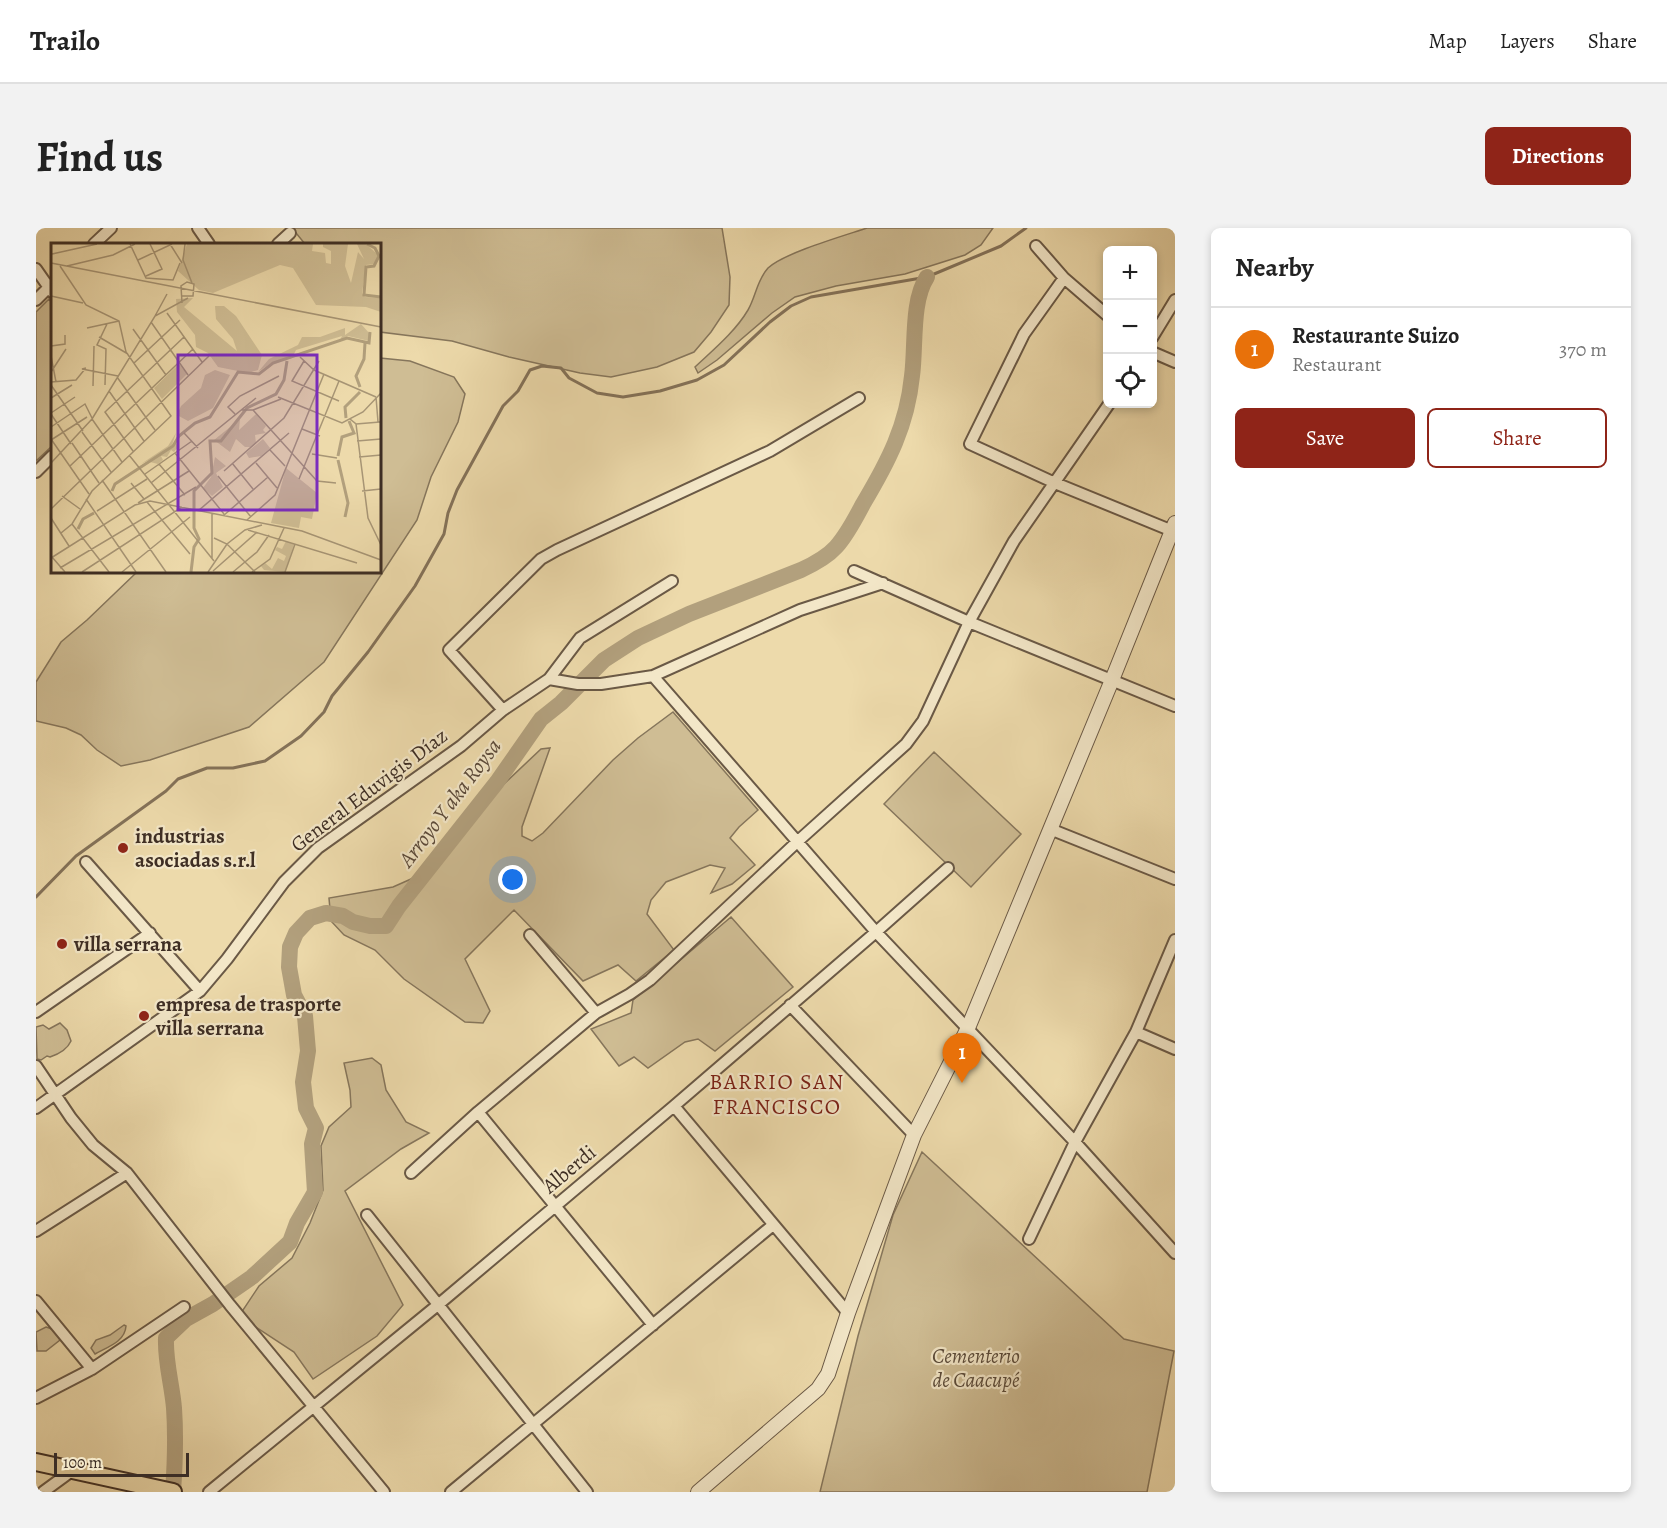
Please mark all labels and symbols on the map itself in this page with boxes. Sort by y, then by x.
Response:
inset map [51,243,381,573]
street label: General Eduvigis Díaz [285,722,453,858]
water label: Arroyo Y aka Roysa [391,733,508,874]
place label: industrias asociadas s.r.l [135,822,256,874]
marker: industrias asociadas s.r.l [116,841,130,855]
your location [498,865,527,894]
place label: villa serrana [73,930,183,958]
marker: villa serrana [55,937,69,951]
place label: empresa de trasporte villa serrana [155,990,342,1042]
marker: empresa de trasporte villa serrana [137,1009,151,1023]
pin: 1 [942,1034,982,1083]
district label: BARRIO SAN FRANCISCO [709,1067,845,1122]
street label: Alberdi [535,1138,602,1200]
park label: Cementerio de Caacupé [932,1342,1020,1394]
scale bar [54,1450,189,1478]

